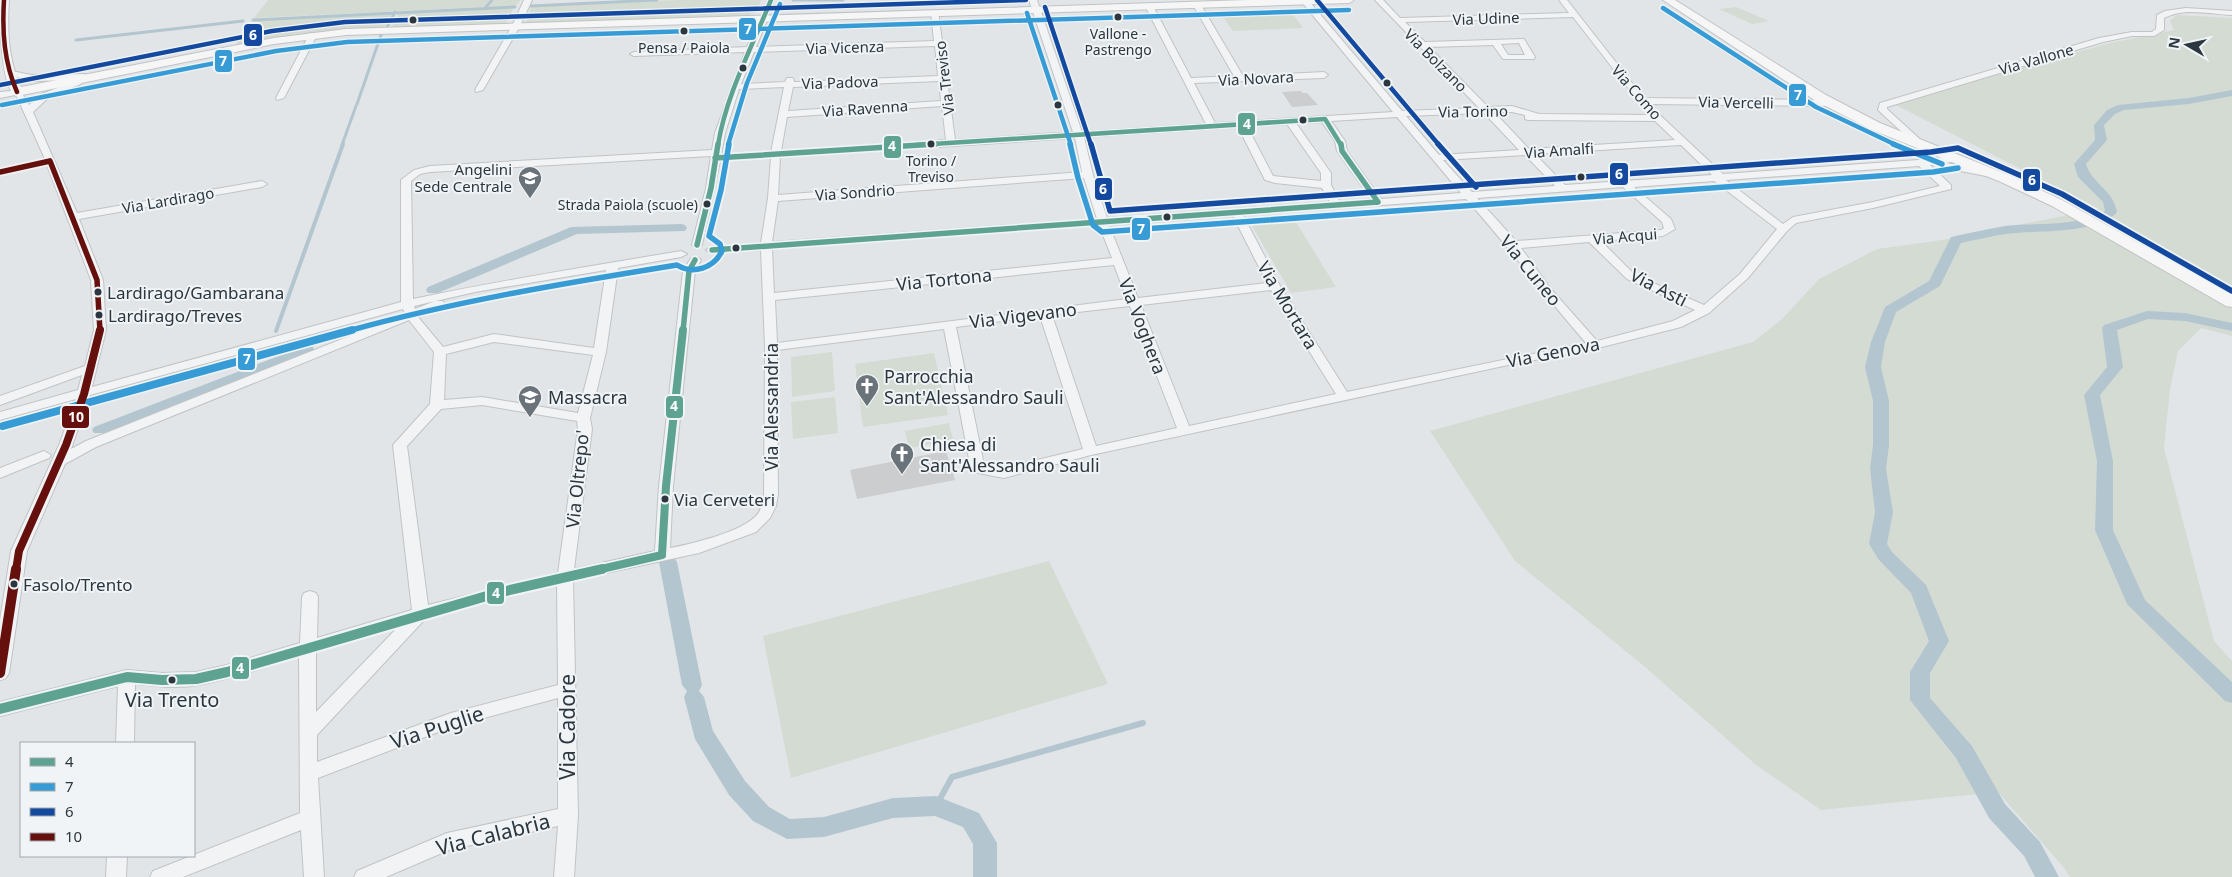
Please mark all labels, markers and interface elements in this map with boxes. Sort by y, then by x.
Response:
street label: Via Udine [1452,7,1520,29]
marker: Vallone - Pastrengo [1113,12,1123,22]
unlabelled marker [408,15,418,25]
line badge: 7 [738,17,757,41]
text: 7 [744,19,752,38]
north arrow [2162,20,2212,70]
line badge: 6 [243,23,263,47]
place label: Vallone - Pastrengo [1084,24,1152,59]
street label: Via Bolzano [1400,24,1472,96]
text: 6 [249,25,257,44]
marker: Pensa / Paiola [679,26,689,36]
street label: Via Vicenza [805,36,885,58]
text: N [2163,36,2184,50]
place label: Pensa / Paiola [638,38,730,57]
street label: Via Vallone [1996,39,2076,79]
street label: Via Treviso [930,40,958,116]
line badge: 7 [214,49,233,73]
text: 7 [219,51,227,70]
street label: Via Como [1608,60,1666,124]
unlabelled marker [738,63,748,73]
street label: Via Novara [1218,66,1294,90]
street label: Via Padova [801,71,879,93]
unlabelled marker [1382,78,1392,88]
line badge: 7 [1788,83,1807,107]
text: 7 [1794,85,1802,104]
street label: Via Vercelli [1698,91,1774,113]
street label: Via Ravenna [821,95,909,121]
unlabelled marker [1053,100,1063,110]
street label: Via Torino [1438,100,1508,122]
line badge: 4 [1237,112,1256,136]
text: 4 [1243,114,1251,133]
unlabelled marker [1298,115,1308,125]
line badge: 4 [883,135,902,159]
text: 4 [888,136,896,155]
street label: Via Amalfi [1523,138,1595,162]
marker: Torino / Treviso [926,139,936,149]
place label: Torino / Treviso [906,151,957,186]
place label: Angelini Sede Centrale [414,159,512,196]
line badge: 6 [1609,162,1629,186]
text: 6 [1615,164,1623,183]
school or university icon: Angelini Sede Centrale [517,165,543,199]
line badge: 6 [2022,168,2041,192]
text: 6 [2028,170,2036,189]
unlabelled marker [1576,172,1586,182]
line badge: 6 [1094,177,1113,201]
street label: Via Sondrio [814,179,896,205]
text: 6 [1099,179,1107,198]
street label: Via Lardirago [120,182,216,218]
place label: Strada Paiola (scuole) [558,195,698,214]
marker: Strada Paiola (scuole) [702,199,712,209]
unlabelled marker [1162,212,1172,222]
line badge: 7 [1131,217,1151,241]
text: 7 [1137,219,1145,238]
street label: Via Acqui [1592,223,1658,249]
street label: Via Cuneo [1495,229,1567,311]
unlabelled marker [731,243,741,253]
street label: Via Mortara [1252,257,1324,353]
street label: Via Tortona [895,262,993,296]
street label: Via Asti [1626,262,1692,312]
street label: Via Voghera [1114,275,1172,377]
place label: Lardirago/Gambarana [107,281,284,304]
marker: Lardirago/Gambarana [93,287,103,297]
street label: Via Vigevano [968,297,1078,333]
place label: Lardirago/Treves [108,304,242,327]
marker: Lardirago/Treves [94,310,104,320]
street label: Via Genova [1504,331,1602,373]
street label: Via Alessandria [759,343,783,471]
line badge: 7 [237,347,256,371]
text: 7 [243,349,251,368]
place label: Parrocchia Sant'Alessandro Sauli [884,364,1064,409]
church icon: Parrocchia Sant'Alessandro Sauli [854,373,880,407]
school or university icon: Massacra [517,384,543,418]
place label: Massacra [548,385,628,409]
line badge: 4 [665,395,684,419]
text: 4 [670,396,678,415]
line badge: 10 [61,405,90,429]
text: 10 [68,407,84,426]
street label: Via Oltrepo' [560,429,594,529]
place label: Chiesa di Sant'Alessandro Sauli [920,432,1100,477]
church icon: Chiesa di Sant'Alessandro Sauli [889,441,915,475]
place label: Via Cerveteri [674,488,775,511]
marker: Via Cerveteri [660,494,670,504]
place label: Fasolo/Trento [23,573,133,596]
marker: Fasolo/Trento [9,579,19,589]
line badge: 4 [486,581,505,605]
text: 4 [492,583,500,602]
line badge: 4 [231,656,250,680]
text: 4 [236,658,244,677]
street label: Via Cadore [553,674,581,780]
marker: Via Trento [167,675,177,685]
place label: Via Trento [125,686,219,713]
street label: Via Puglie [387,699,487,755]
legend [20,742,195,857]
text: 4 [65,751,74,771]
text: 7 [65,776,74,796]
text: 6 [65,801,74,821]
street label: Via Calabria [433,806,553,862]
text: 10 [65,826,82,846]

